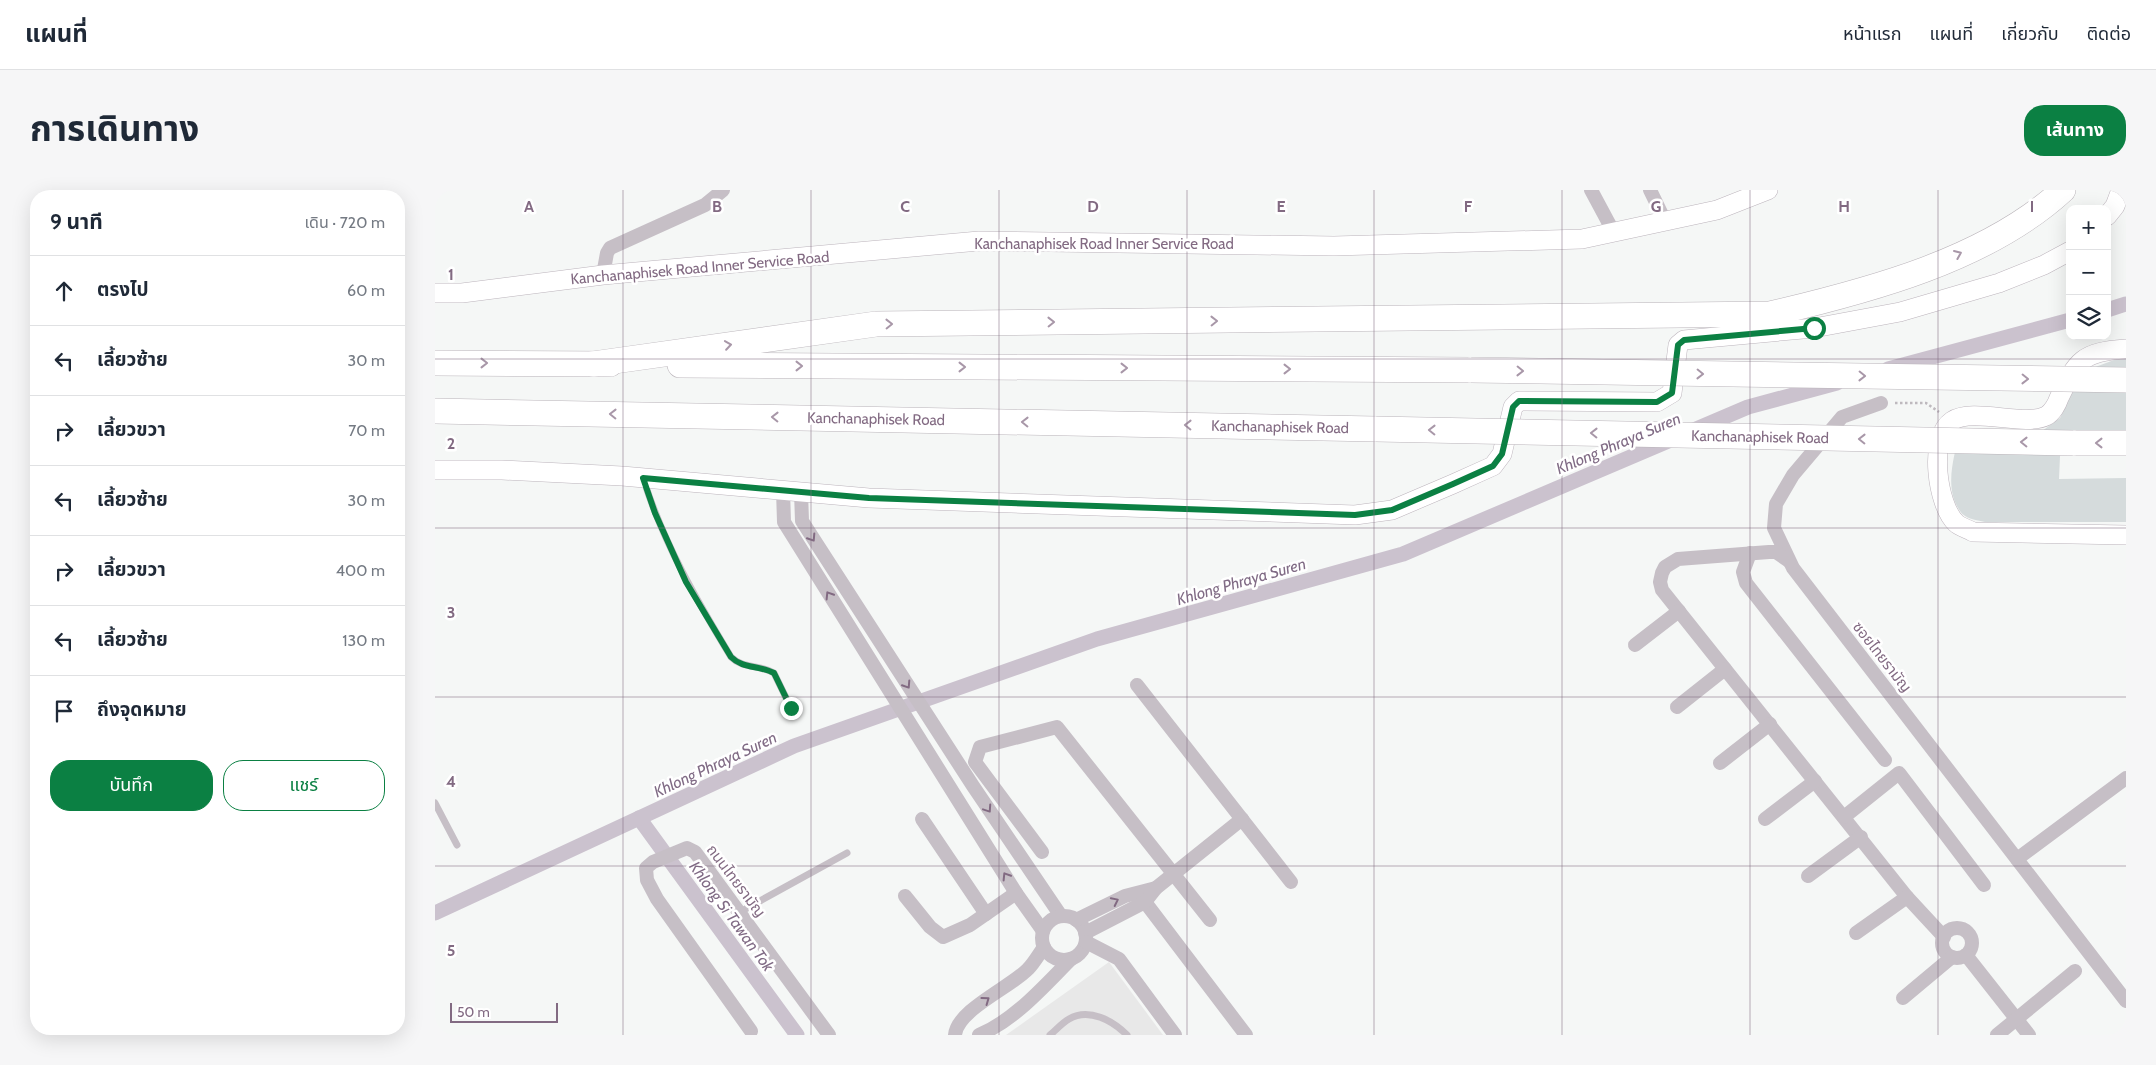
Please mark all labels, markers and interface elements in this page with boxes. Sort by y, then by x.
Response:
text: แผนที่ [25,19,88,48]
text: หน้าแรก [1843,23,1901,45]
text: แผนที่ [1929,23,1973,45]
text: เกี่ยวกับ [2001,23,2059,45]
text: ติดต่อ [2087,23,2131,45]
button: เส้นทาง [2024,105,2126,156]
text: การเดินทาง [30,107,199,150]
text: A [524,197,534,216]
text: B [712,197,722,216]
text: C [900,197,910,216]
text: D [1087,197,1099,216]
text: E [1276,197,1286,216]
text: F [1464,197,1473,216]
text: G [1651,197,1661,216]
text: H [1838,197,1850,216]
text: I [2030,197,2034,216]
map controls [2066,205,2111,340]
button: + [2066,205,2111,250]
text: 9 นาที [50,209,103,234]
text: เดิน · 720 m [305,213,385,232]
street label: Kanchanaphisek Road Inner Service Road [974,235,1234,253]
street label: Kanchanaphisek Road Inner Service Road [570,248,830,288]
one-way arrow [1953,250,1962,261]
button: − [2066,250,2111,295]
text: 1 [448,265,454,284]
icon: ahead [50,277,78,305]
text: ตรงไป [97,278,149,301]
text: 60 m [347,281,385,300]
button: layers [2066,295,2111,340]
one-way arrow [1210,316,1218,326]
one-way arrow [1047,317,1055,328]
route start [1803,317,1826,340]
one-way arrow [886,319,893,329]
one-way arrow [723,341,732,351]
icon: left [50,347,78,375]
text: เลี้ยวซ้าย [97,348,168,371]
text: 30 m [348,351,385,370]
one-way arrow [480,358,488,368]
one-way arrow [796,361,803,371]
one-way arrow [958,362,966,372]
one-way arrow [1120,363,1128,373]
one-way arrow [1283,364,1291,374]
one-way arrow [1516,366,1524,376]
one-way arrow [1696,368,1704,379]
one-way arrow [1858,371,1866,381]
one-way arrow [2021,374,2029,384]
one-way arrow [608,409,616,419]
street label: Kanchanaphisek Road [807,409,945,429]
water label: Khlong Phraya Suren [1553,409,1683,478]
one-way arrow [771,412,779,423]
icon: right [50,417,78,445]
one-way arrow [1021,417,1028,427]
street label: Kanchanaphisek Road [1211,417,1349,437]
text: เลี้ยวขวา [97,418,166,441]
one-way arrow [1183,420,1191,430]
text: 70 m [348,421,385,440]
one-way arrow [1428,425,1436,435]
street label: Kanchanaphisek Road [1691,427,1829,447]
one-way arrow [1590,428,1598,438]
one-way arrow [1857,433,1865,444]
text: 2 [447,434,455,453]
one-way arrow [2020,437,2028,447]
one-way arrow [2095,438,2103,448]
icon: left [50,487,78,515]
text: เลี้ยวซ้าย [97,488,168,511]
text: 30 m [348,491,385,510]
one-way arrow [806,532,815,542]
water label: Khlong Phraya Suren [1174,554,1308,609]
icon: right [50,557,78,585]
text: เลี้ยวขวา [97,558,166,581]
text: 400 m [336,561,385,580]
one-way arrow [826,591,835,600]
text: 3 [447,603,455,622]
street label: ซอยไทยรามัญ [1849,618,1915,696]
icon: left [50,627,78,655]
text: เลี้ยวซ้าย [97,628,168,651]
text: 130 m [342,631,385,650]
one-way arrow [901,679,910,688]
icon: arrive [50,697,78,725]
route end [780,697,803,720]
text: ถึงจุดหมาย [97,698,187,721]
water label: Khlong Phraya Suren [651,728,780,801]
button: บันทึก [50,760,213,811]
button: แชร์ [223,760,385,811]
text: 4 [446,772,456,791]
one-way arrow [982,803,991,813]
street label: ถนนไทยรามัญ [703,841,769,921]
water label: Khlong Si Tawan Tok [685,858,779,976]
one-way arrow [1002,872,1012,881]
one-way arrow [1110,897,1119,907]
text: 5 [447,941,455,960]
one-way arrow [980,997,990,1006]
scale bar [450,1000,557,1023]
text: 50 m [457,1003,490,1021]

